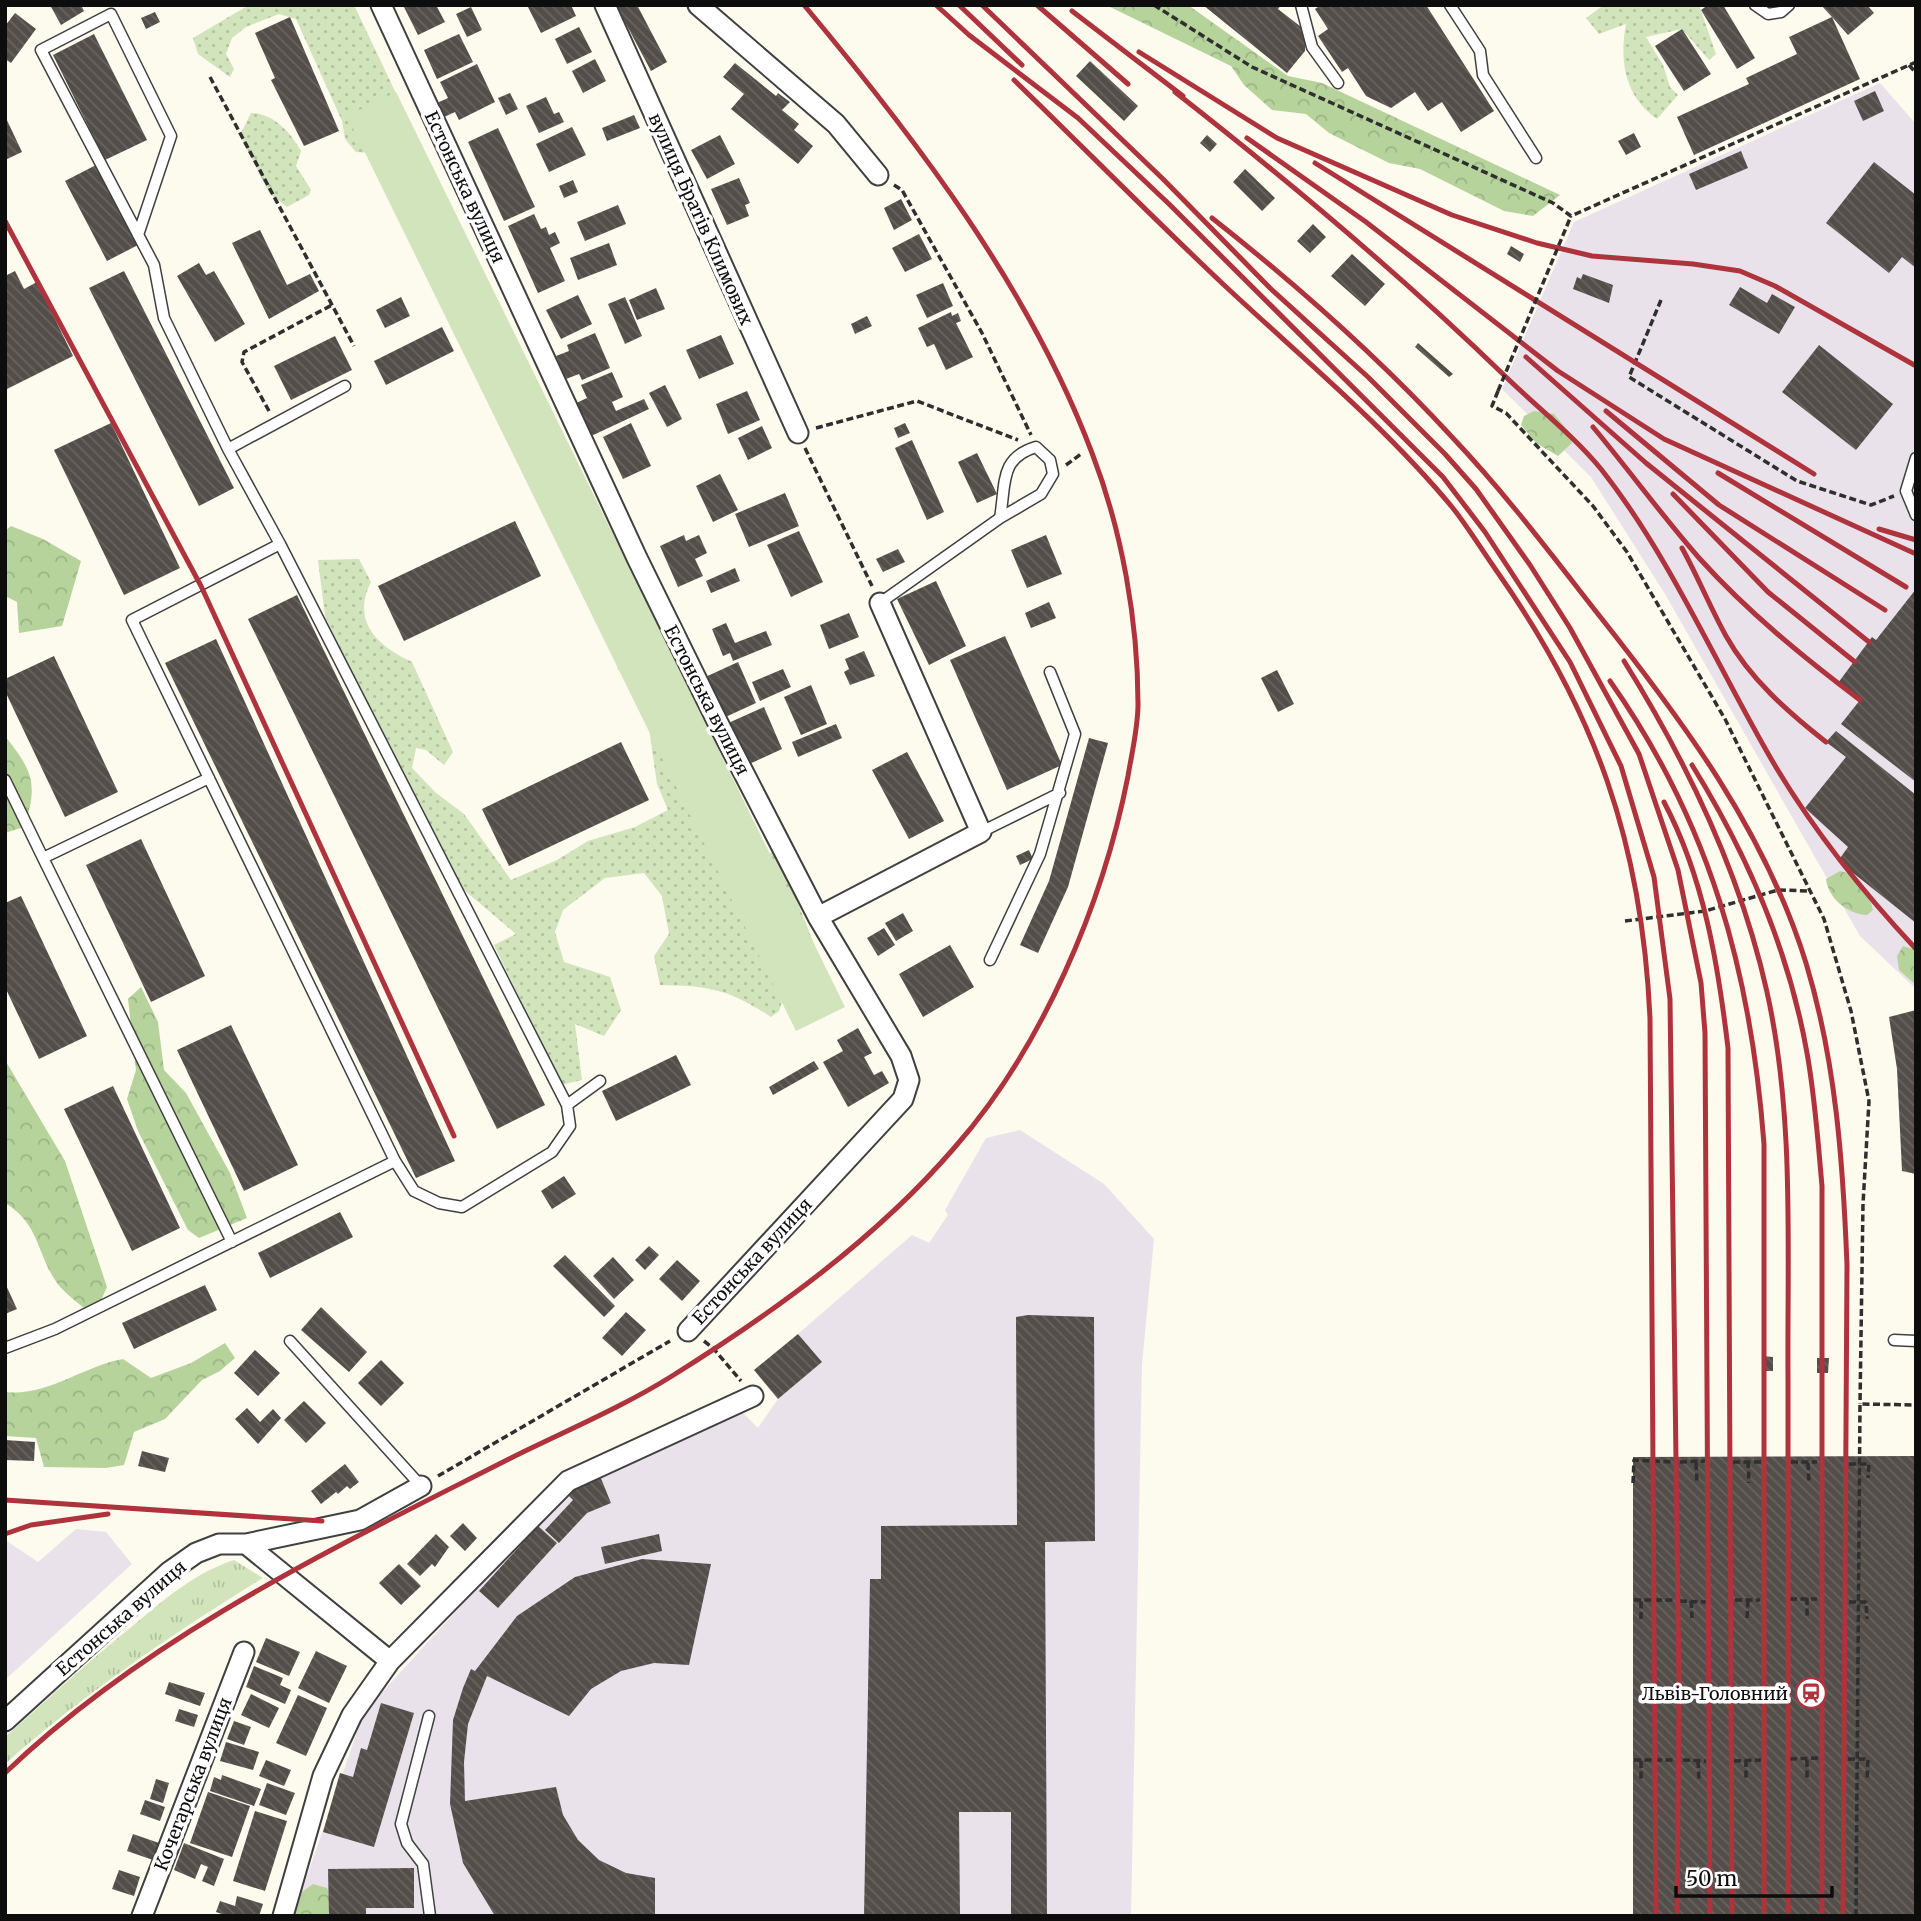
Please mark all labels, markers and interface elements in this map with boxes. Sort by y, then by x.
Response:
street label: Естонська вулиця [420,107,510,267]
street label: вулиця Братів Климових [644,109,758,329]
street label: Естонська вулиця [659,621,755,779]
street label: Естонська вулиця [687,1193,817,1329]
street label: Естонська вулиця [51,1555,191,1681]
station icon: Львів-Головний [1794,1676,1828,1710]
place label: Львів-Головний [1642,1682,1788,1705]
street label: Кочегарська вулиця [149,1694,237,1874]
scale bar [1676,1854,1832,1898]
text: 50 m [1686,1865,1737,1892]

